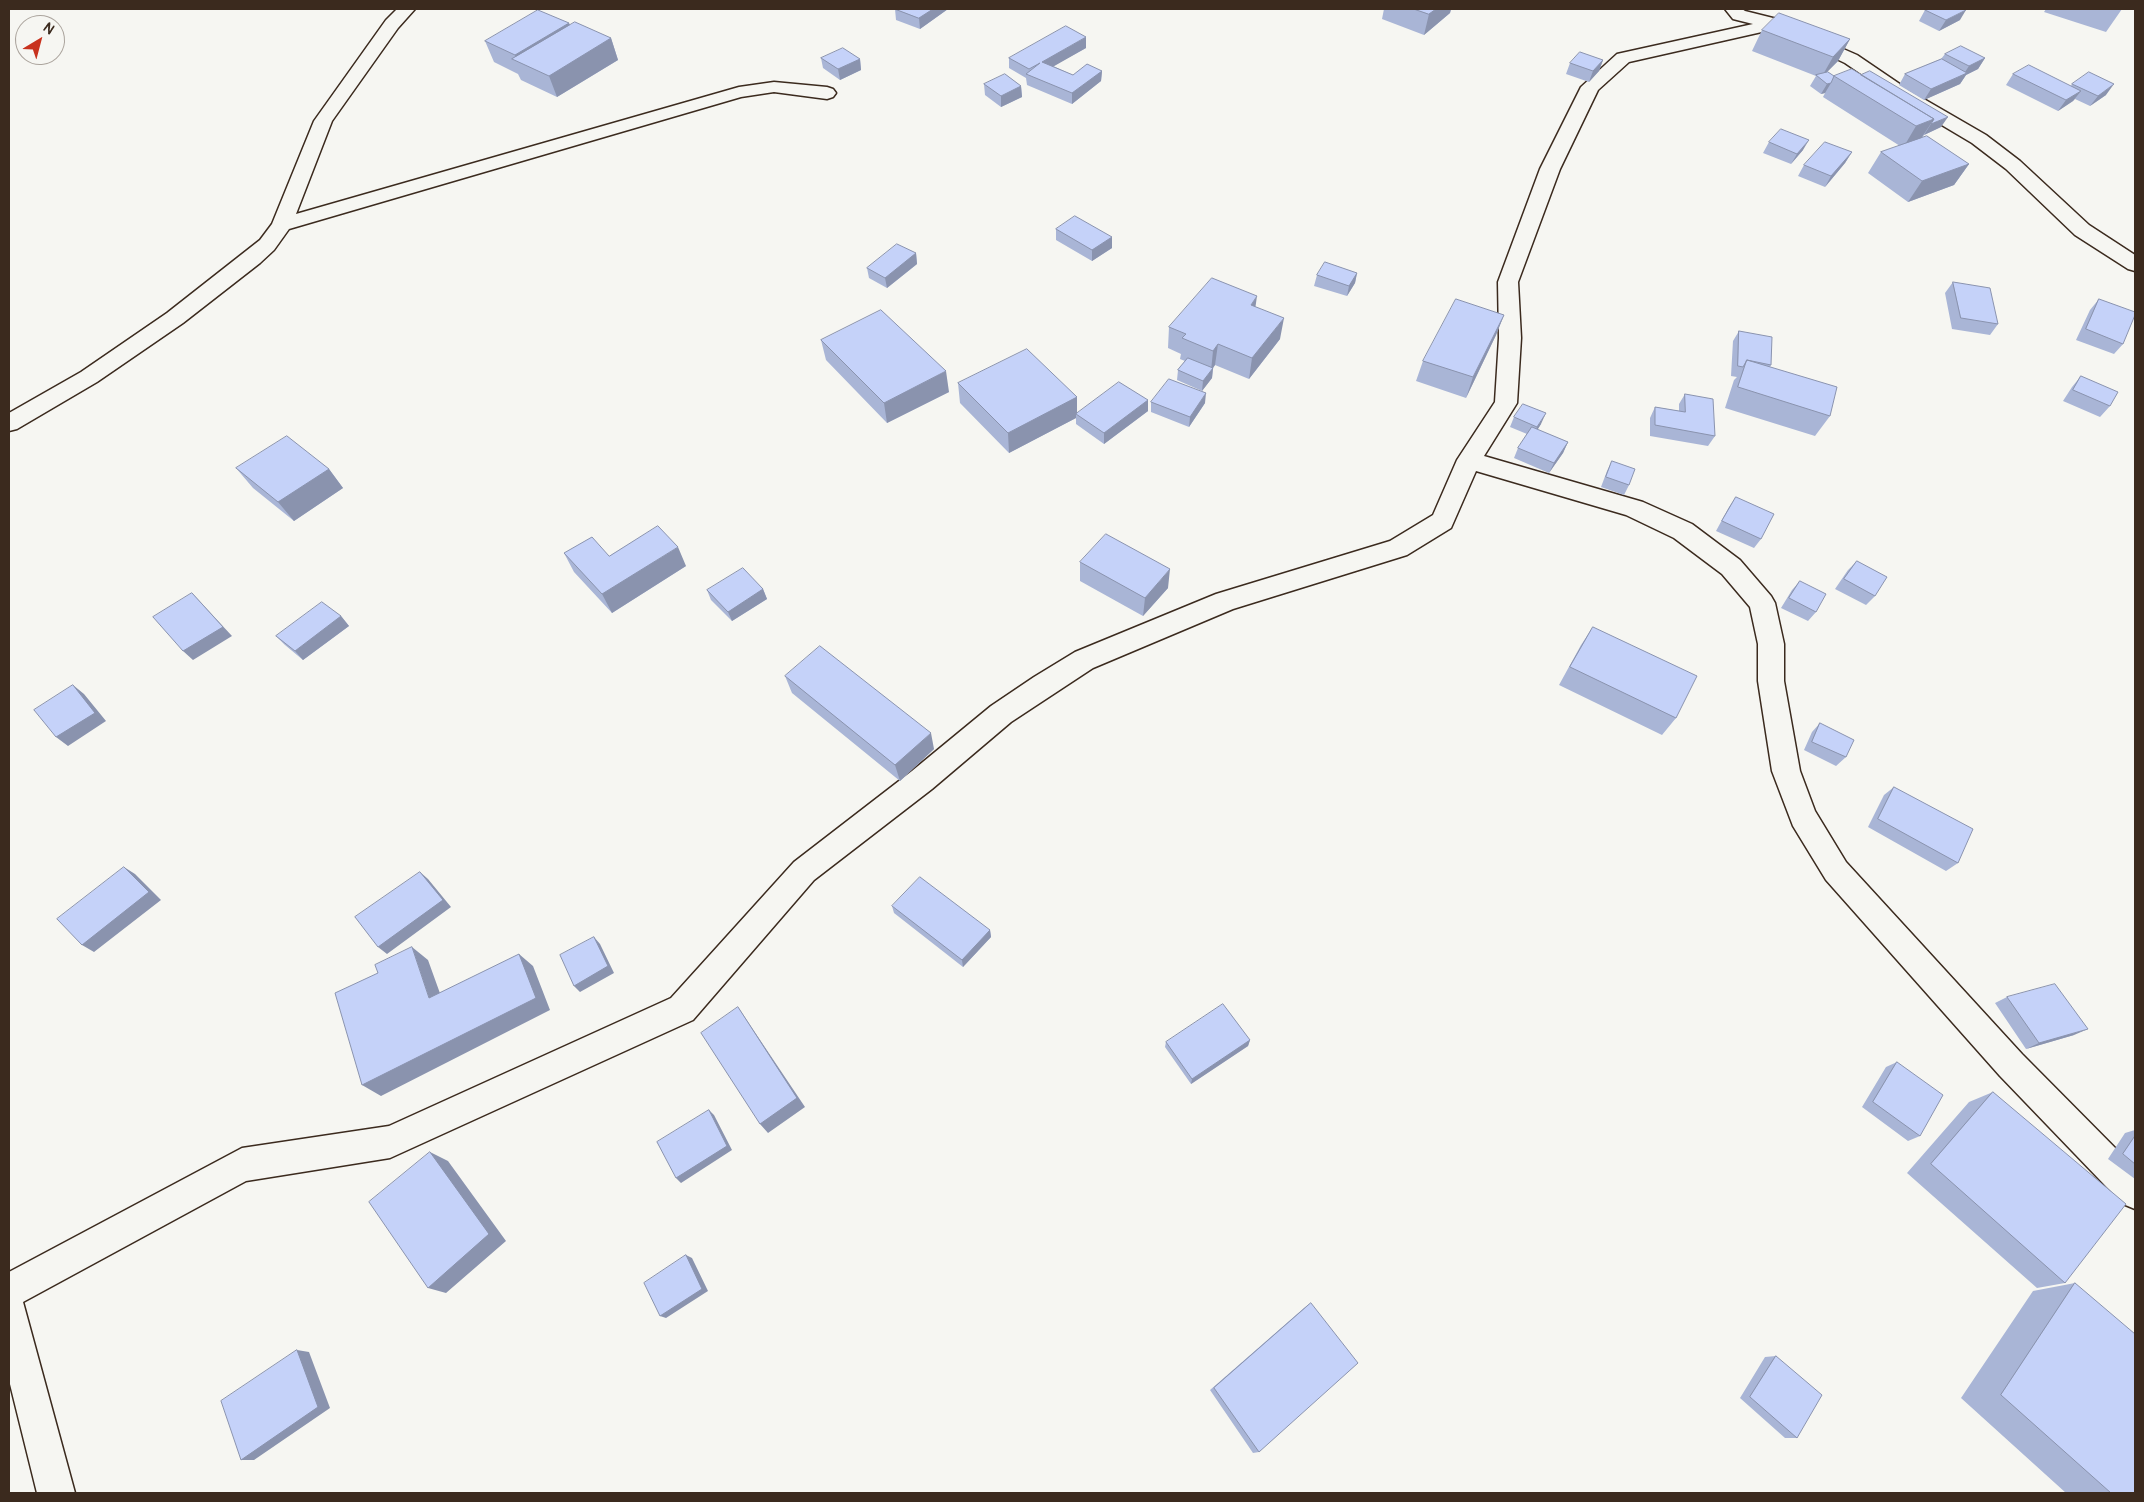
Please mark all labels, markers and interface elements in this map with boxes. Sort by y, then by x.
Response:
north arrow [15,15,65,65]
text: N [40,19,58,38]

